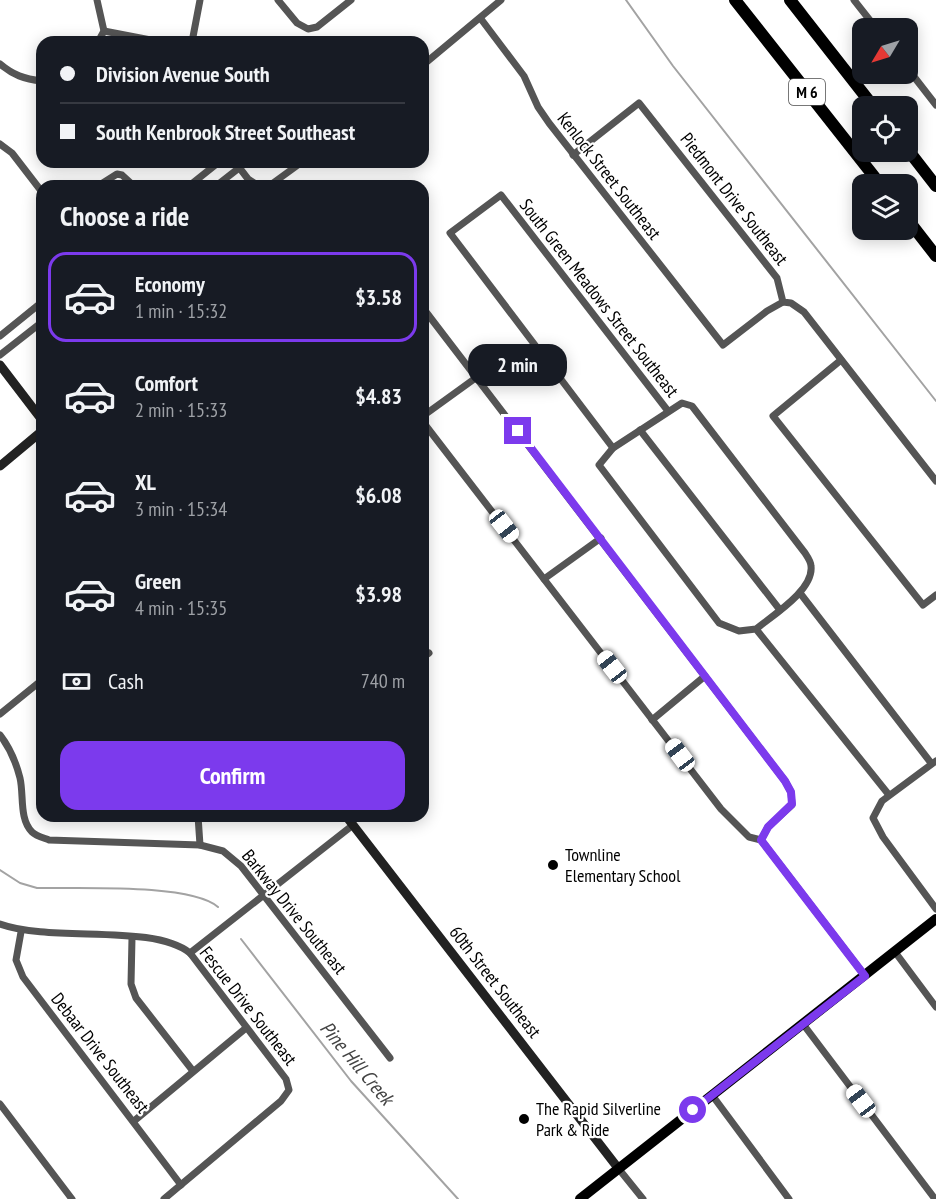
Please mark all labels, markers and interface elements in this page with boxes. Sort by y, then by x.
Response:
north arrow [852,18,918,84]
map controls [852,18,918,240]
text: Division Avenue South [96,60,270,88]
road number: M 6 [789,79,825,105]
button: locate [852,96,918,162]
street label: Kenlock Street Southeast [553,107,666,244]
text: South Kenbrook Street Southeast [96,118,355,146]
street label: Piedmont Drive Southeast [676,128,793,270]
button: layers [852,174,918,240]
street label: South Green Meadows Street Southeast [515,194,684,401]
text: Choose a ride [60,199,189,233]
icon: car [63,270,117,324]
text: Economy [135,270,205,298]
text: $3.58 [355,283,402,311]
text: 1 min · 15:32 [135,298,227,324]
callout: 2 min [468,344,568,386]
text: 2 min [497,352,538,378]
icon: car [63,369,117,423]
text: Comfort [135,369,198,397]
text: $4.83 [355,382,402,410]
text: 2 min · 15:33 [135,397,227,423]
route end [504,417,531,444]
icon: car [63,468,117,522]
text: XL [135,468,156,496]
text: $6.08 [355,481,402,509]
text: 3 min · 15:34 [135,496,227,522]
car [486,506,522,546]
icon: car [63,567,117,621]
text: Green [135,567,181,595]
text: $3.98 [355,580,402,608]
text: 4 min · 15:35 [135,595,227,621]
car [594,647,630,687]
icon: cash [60,665,93,698]
text: Cash [108,667,144,695]
text: 740 m [361,668,405,694]
car [662,735,698,775]
button: Confirm [60,741,405,810]
place label: Townline Elementary School [565,843,681,887]
street label: Barkway Drive Southeast [237,845,352,979]
marker: Townline Elementary School [546,858,560,872]
street label: 60th Street Southeast [445,921,546,1042]
street label: Fescue Drive Southeast [195,942,302,1070]
street label: Debaar Drive Southeast [46,988,154,1117]
water label: Pine Hill Creek [314,1016,401,1112]
car [843,1081,879,1121]
route start [679,1096,706,1123]
place label: The Rapid Silverline Park & Ride [536,1097,661,1141]
marker: The Rapid Silverline Park & Ride [517,1112,531,1126]

